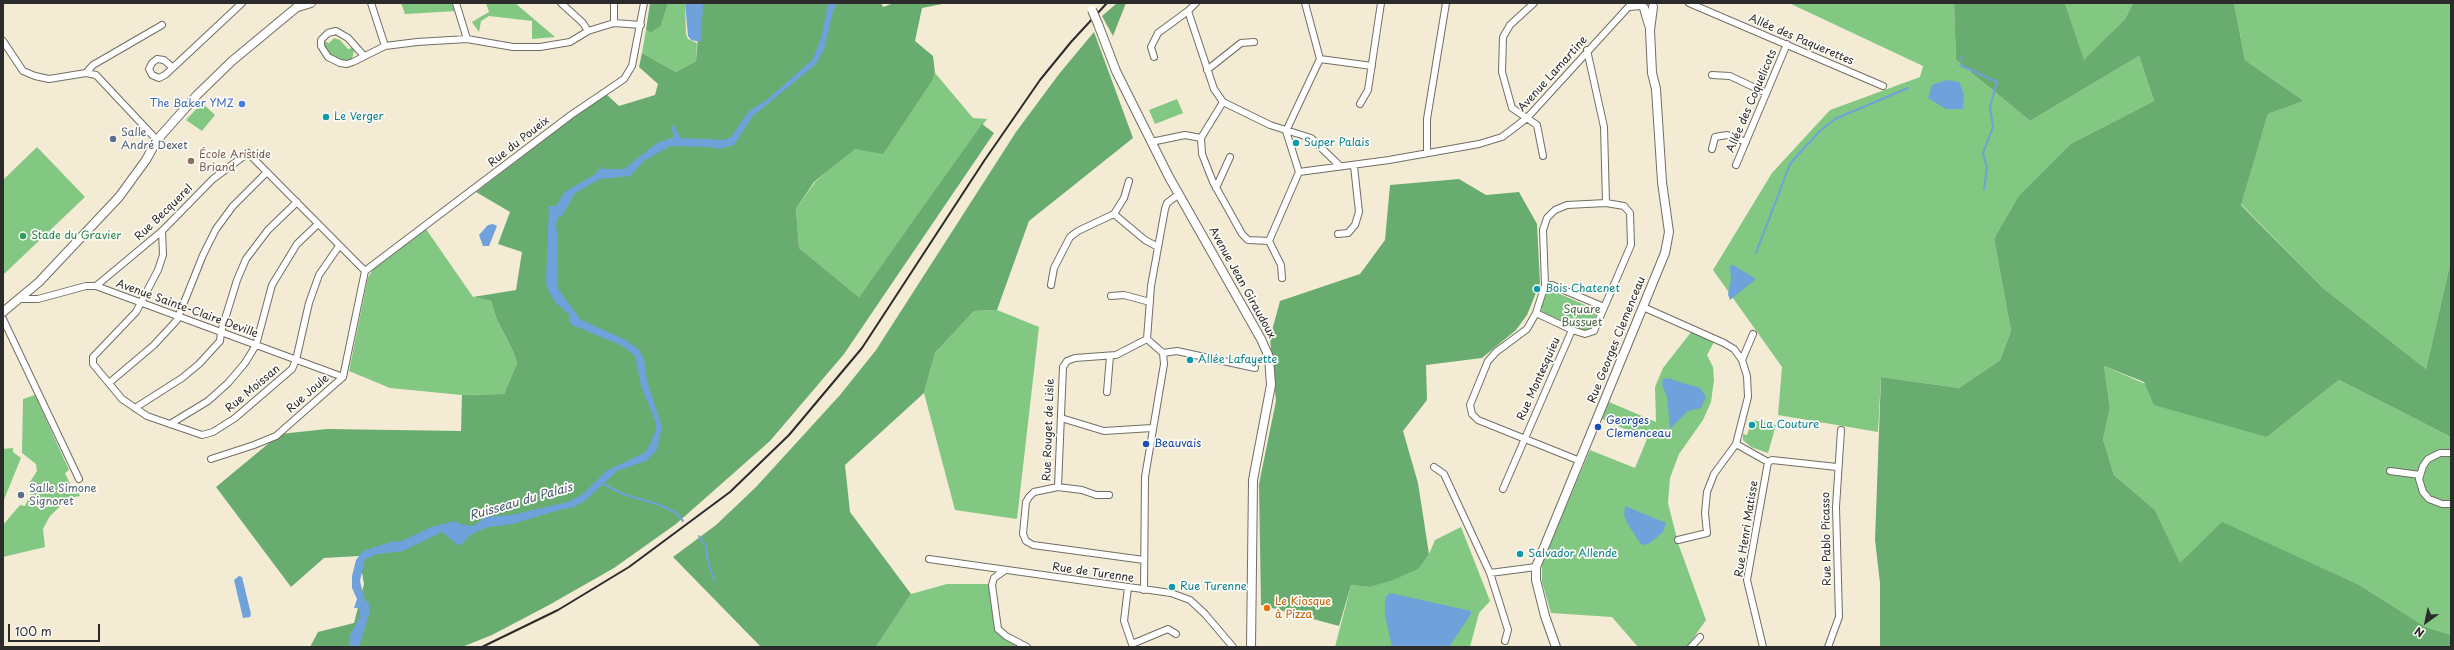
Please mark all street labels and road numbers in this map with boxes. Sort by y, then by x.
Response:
street label: Allée des Paquerettes [1747,12,1855,68]
street label: Avenue Lamartine [1516,34,1590,114]
street label: Allée des Coquelicots [1724,47,1780,155]
street label: Rue du Poueix [486,114,552,170]
street label: Rue Becquerel [132,182,196,244]
street label: Avenue Jean Giraudoux [1206,225,1278,341]
street label: Rue Georges Clemenceau [1585,275,1649,405]
street label: Avenue Sainte-Claire Deville [114,277,260,341]
street label: Rue Montesquieu [1515,335,1563,423]
street label: Rue Moissan [223,362,283,416]
street label: Rue Joule [284,372,332,416]
street label: Rue Rouget de Lisle [1041,378,1057,482]
street label: Rue Henri Matisse [1733,480,1761,578]
street label: Rue Pablo Picasso [1820,492,1834,586]
street label: Rue de Turenne [1051,561,1135,585]

